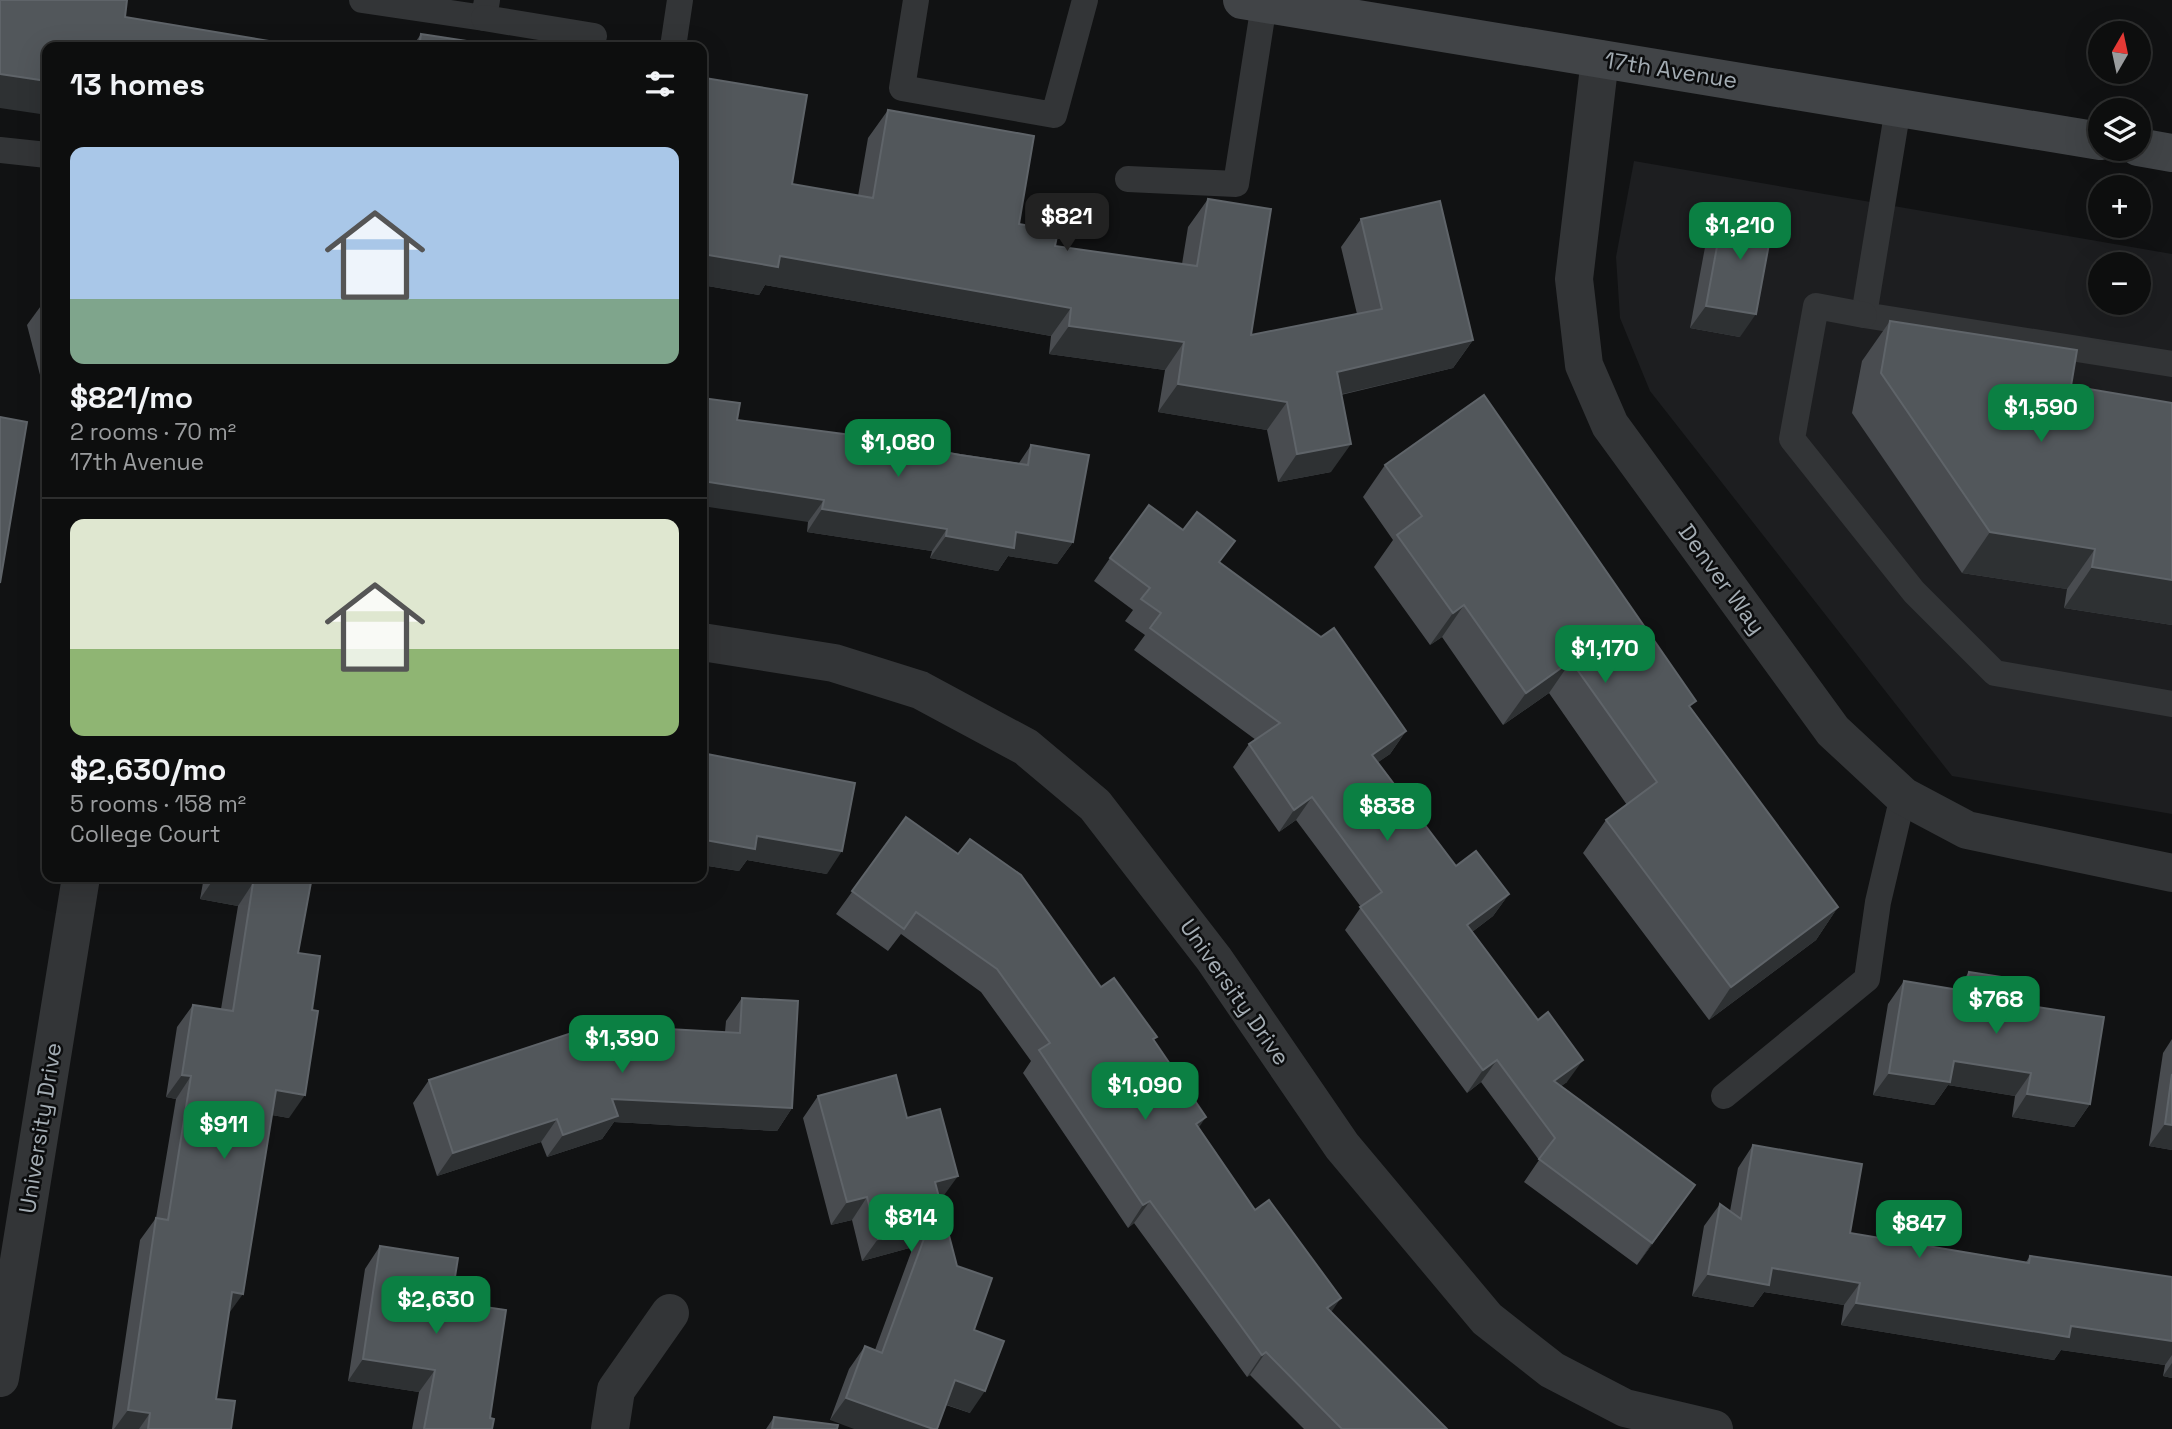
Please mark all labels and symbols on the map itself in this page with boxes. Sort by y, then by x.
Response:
north arrow [2088,21,2151,84]
street label: 17th Avenue [1602,45,1740,95]
pin: $821 [1026,194,1108,253]
pin: $1,210 [1683,202,1797,262]
pin: $1,590 [1984,384,2098,444]
pin: $1,080 [841,420,955,479]
street label: Denver Way [1672,518,1772,640]
pin: $1,170 [1548,626,1662,685]
pin: $838 [1346,784,1428,843]
street label: University Drive [1173,913,1297,1071]
pin: $768 [1955,976,2037,1036]
pin: $1,390 [565,1016,679,1075]
street label: University Drive [12,1040,68,1216]
pin: $1,090 [1088,1062,1202,1122]
pin: $911 [183,1102,265,1161]
pin: $814 [870,1194,952,1254]
pin: $847 [1878,1200,1960,1260]
pin: $2,630 [379,1276,493,1336]

